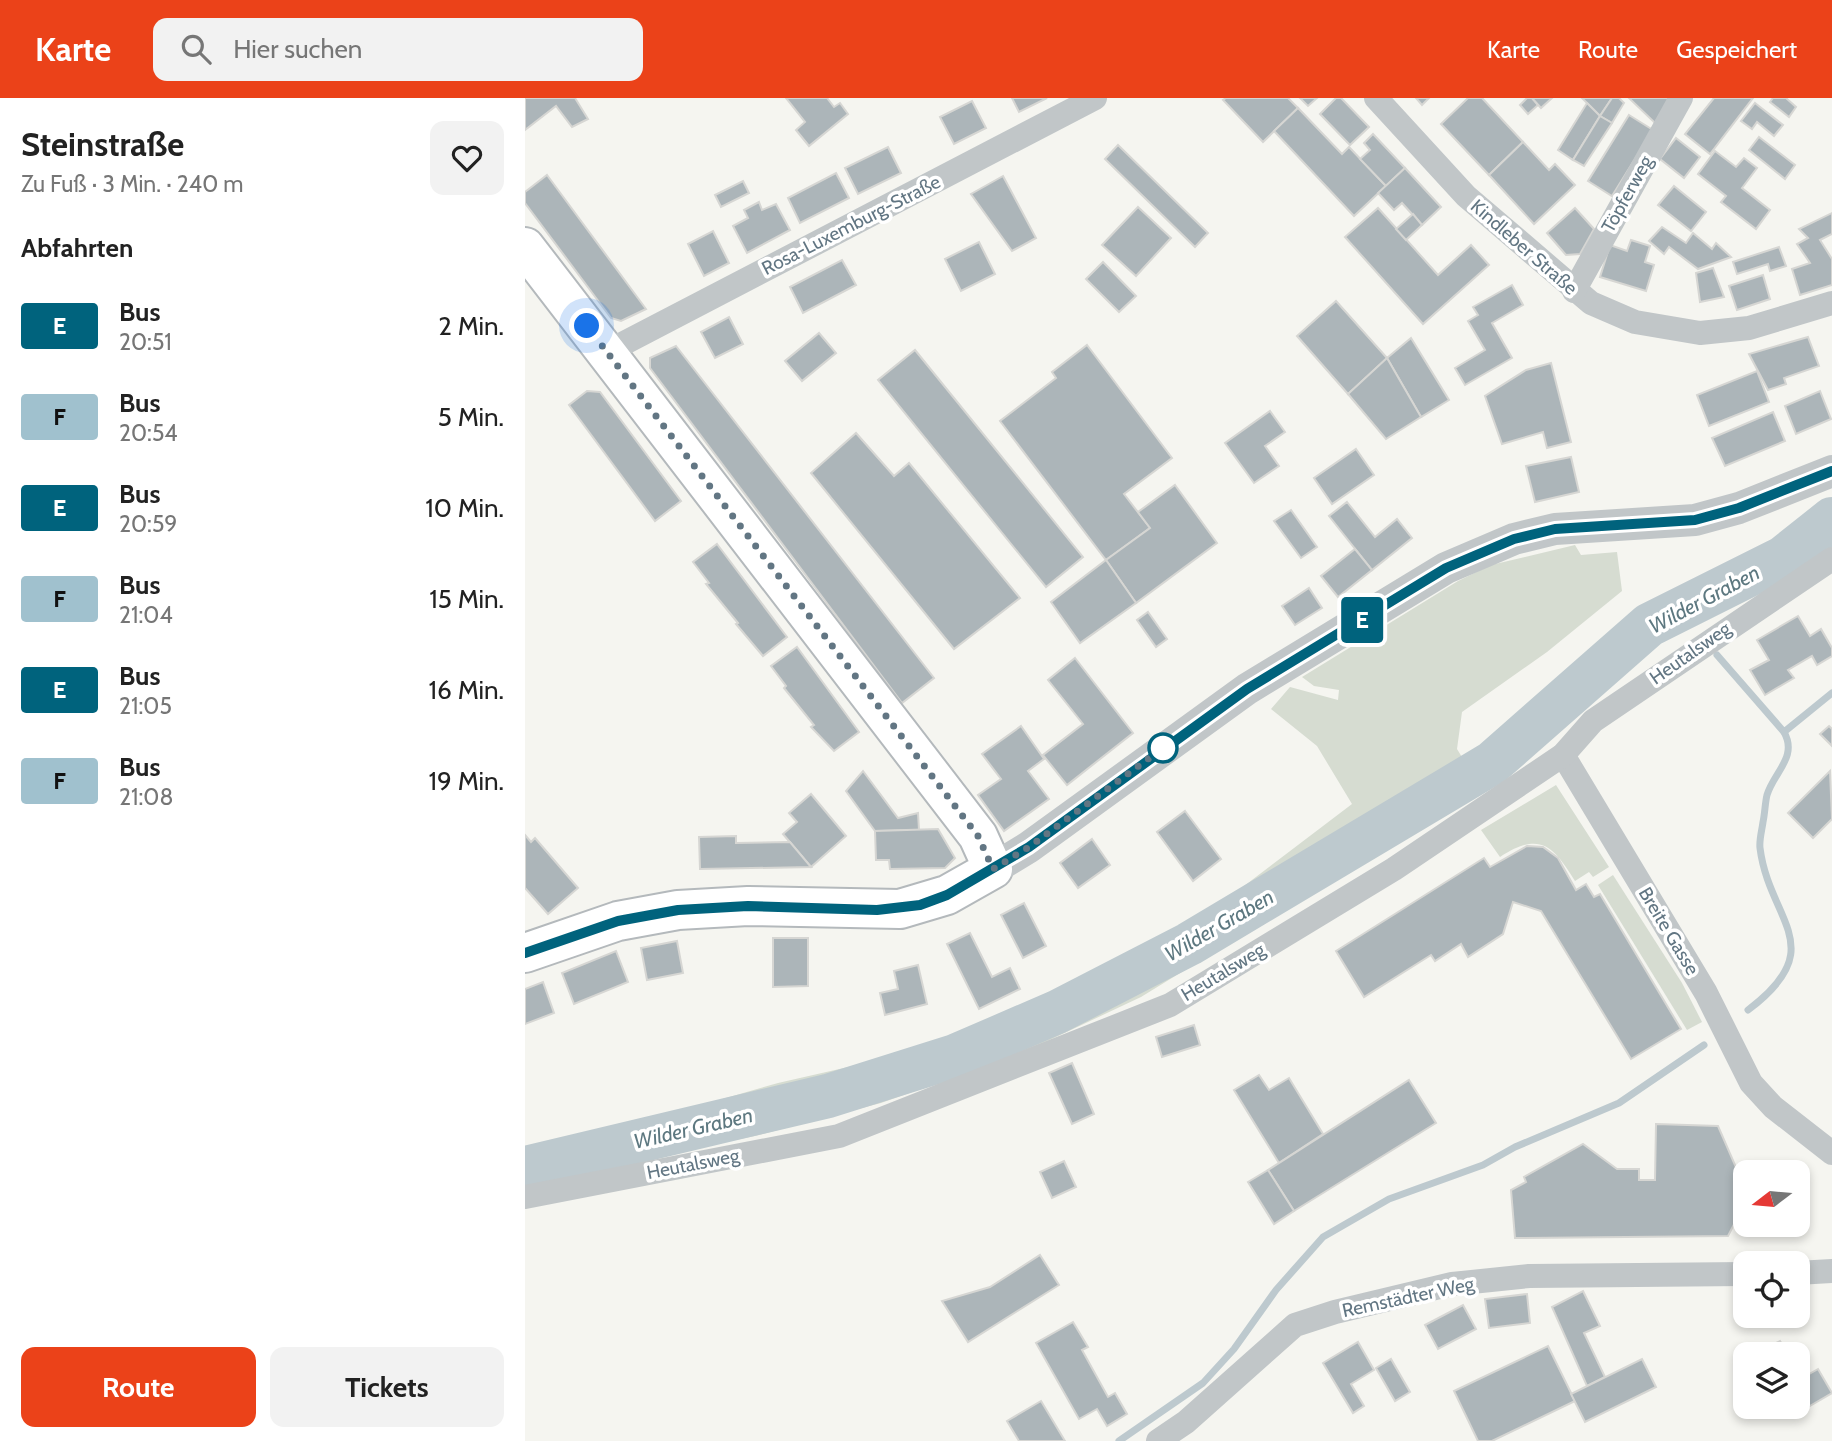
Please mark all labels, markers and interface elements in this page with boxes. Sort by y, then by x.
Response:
search box [153,18,643,81]
text: Karte [35,29,111,69]
icon: search [177,30,215,68]
text: Hier suchen [233,33,362,65]
text: Karte [1487,35,1540,64]
text: Route [1578,35,1638,64]
text: Gespeichert [1676,35,1797,64]
button: heart [430,121,504,195]
text: Steinstraße [21,124,184,164]
street label: Töpferweg [1597,151,1658,236]
text: Zu Fuß · 3 Min. · 240 m [21,170,244,198]
street label: Rosa-Luxemburg-Straße [758,170,944,280]
street label: Kindleber Straße [1466,194,1582,300]
text: Abfahrten [21,232,133,264]
text: Bus [119,296,160,328]
your location [569,308,604,343]
text: 2 Min. [438,310,504,342]
text: E [53,311,66,340]
text: 20:51 [119,328,172,356]
text: Bus [119,387,160,419]
text: 5 Min. [438,401,504,433]
text: F [53,402,66,431]
text: 20:54 [119,419,178,447]
text: Bus [119,478,160,510]
text: 10 Min. [425,492,504,524]
text: E [53,493,66,522]
text: 20:59 [119,510,177,538]
water label: Wilder Graben [1644,559,1764,639]
text: Bus [119,569,160,601]
text: 15 Min. [429,583,504,615]
text: F [53,584,66,613]
line badge: E [1339,597,1385,643]
text: 21:04 [119,601,173,629]
text: E [1355,605,1369,634]
street label: Heutalsweg [1645,616,1735,689]
text: Bus [119,660,160,692]
text: 16 Min. [429,674,504,706]
text: E [53,675,66,704]
text: 21:05 [119,692,172,720]
unlabelled marker [1148,733,1178,763]
text: Bus [119,751,160,783]
text: 19 Min. [429,765,504,797]
text: F [53,766,66,795]
text: 21:08 [119,783,173,811]
street label: Breite Gasse [1634,883,1704,979]
water label: Wilder Graben [1160,884,1278,966]
street label: Heutalsweg [1177,938,1269,1006]
water label: Wilder Graben [631,1102,755,1154]
street label: Heutalsweg [645,1144,742,1184]
north arrow [1733,1160,1809,1237]
map controls [1733,1160,1810,1419]
button: locate [1733,1251,1810,1328]
street label: Remstädter Weg [1340,1272,1477,1322]
button: layers [1733,1342,1810,1419]
button: Route [21,1347,256,1427]
button: Tickets [270,1347,504,1427]

